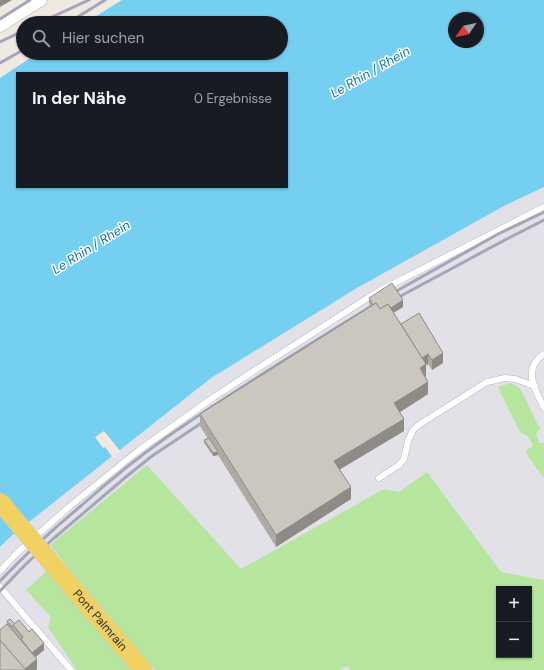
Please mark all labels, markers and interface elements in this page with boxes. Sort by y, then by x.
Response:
north arrow [448,12,484,48]
search box [16,16,288,60]
icon: search [30,27,52,49]
text: Hier suchen [62,28,144,48]
water label: Le Rhin / Rhein [327,42,413,102]
text: In der Nähe [32,87,127,109]
text: 0 Ergebnisse [194,90,272,107]
water label: Le Rhin / Rhein [49,216,133,278]
street label: Pont Palmrain [70,586,131,654]
map controls [496,586,532,658]
button: + [496,586,532,622]
button: − [496,622,532,658]

